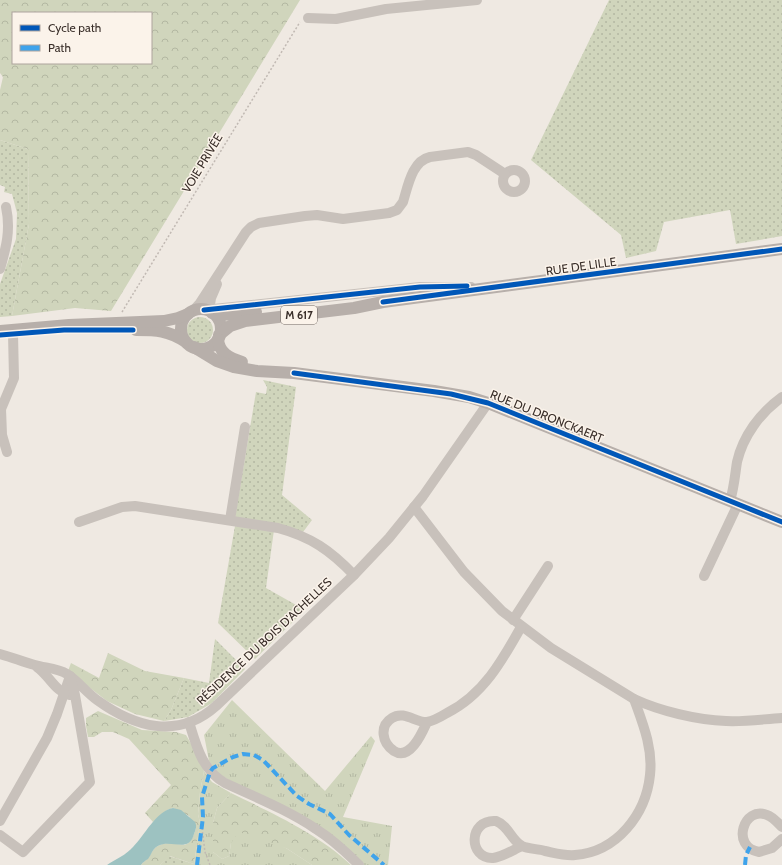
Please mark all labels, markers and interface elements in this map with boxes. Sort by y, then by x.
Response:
legend [12,12,152,64]
text: Cycle path [48,20,101,35]
text: Path [48,40,71,55]
street label: VOIE PRIVÉE [178,130,226,195]
street label: RUE DE LILLE [545,254,618,278]
road number: M 617 [281,306,317,324]
street label: RUE DU DRONCKAERT [488,386,606,446]
street label: RÉSIDENCE DU BOIS D'ACHELLES [193,574,335,708]

